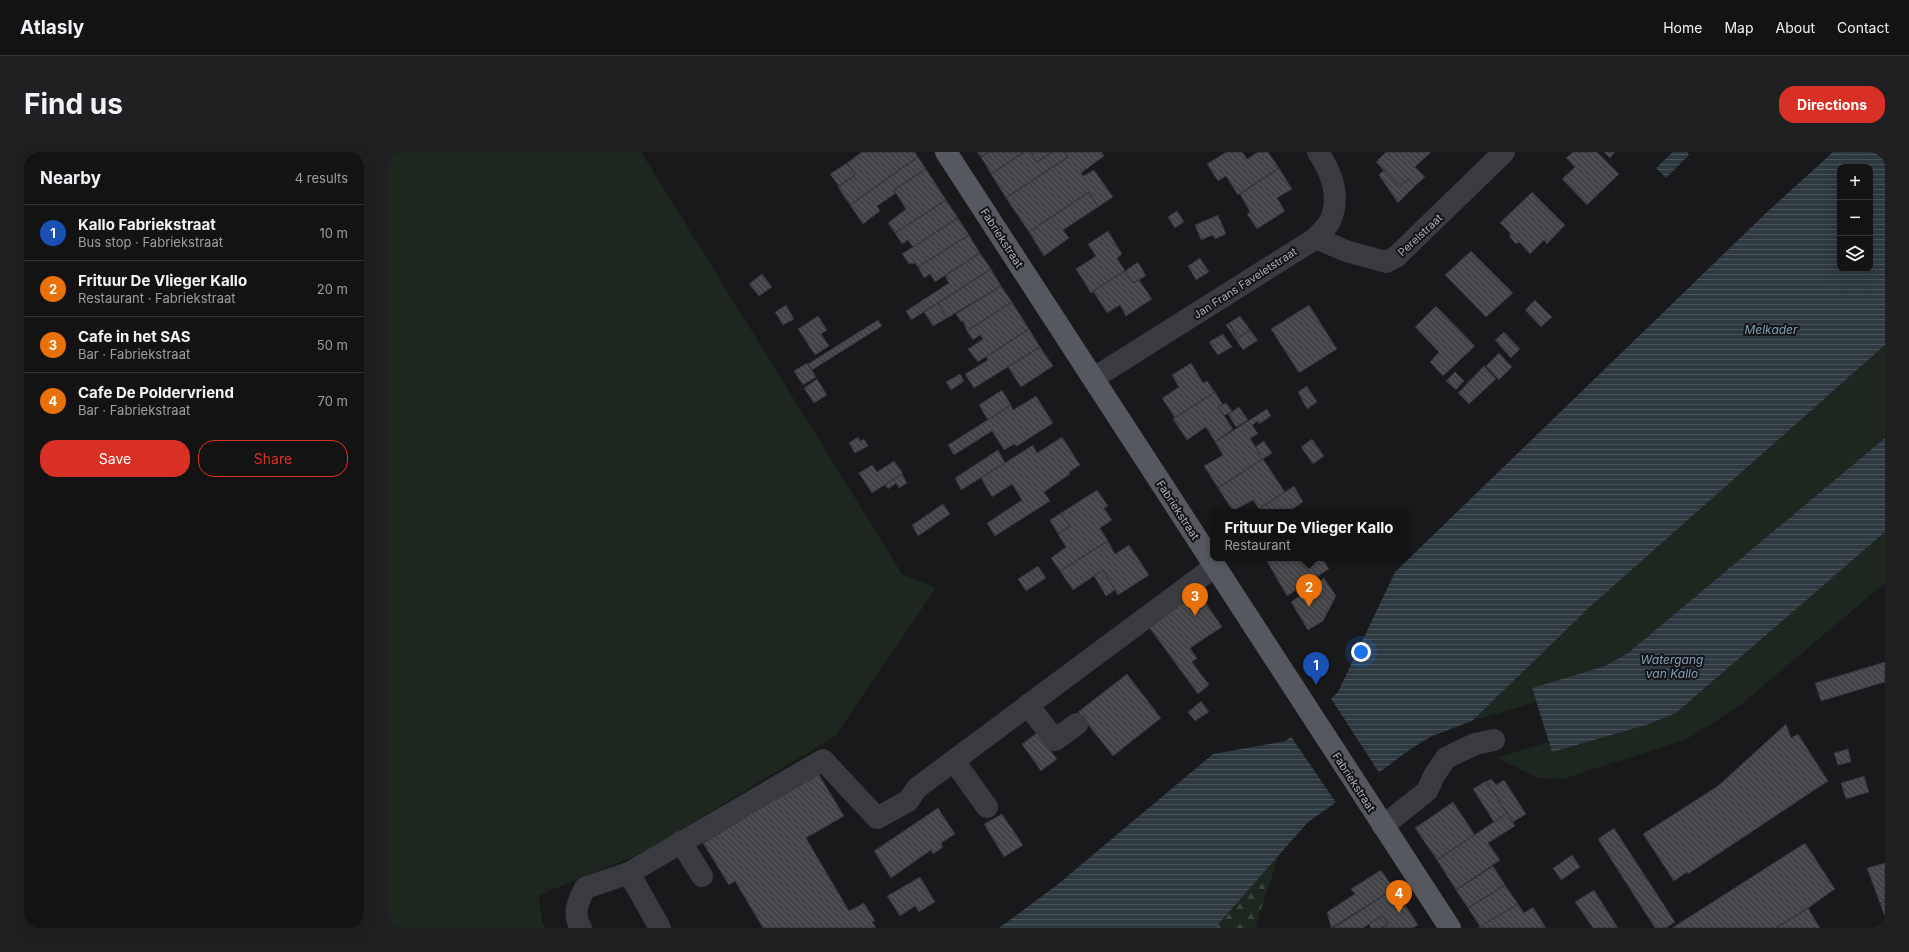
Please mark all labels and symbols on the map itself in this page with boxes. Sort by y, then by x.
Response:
street label: Fabriekstraat [978,206,1027,271]
street label: Perelstraat [1395,211,1446,259]
street label: Jan Frans Faveletstraat [1191,244,1300,322]
water label: Melkader [1744,322,1798,337]
street label: Fabriekstraat [1154,478,1203,543]
pin: 2 [1296,574,1322,607]
pin: 3 [1182,583,1208,616]
your location [1351,642,1371,662]
pin: 1 [1303,652,1329,685]
water label: Watergang van Kallo [1641,652,1703,681]
street label: Fabriekstraat [1330,750,1379,815]
pin: 4 [1386,880,1412,913]

